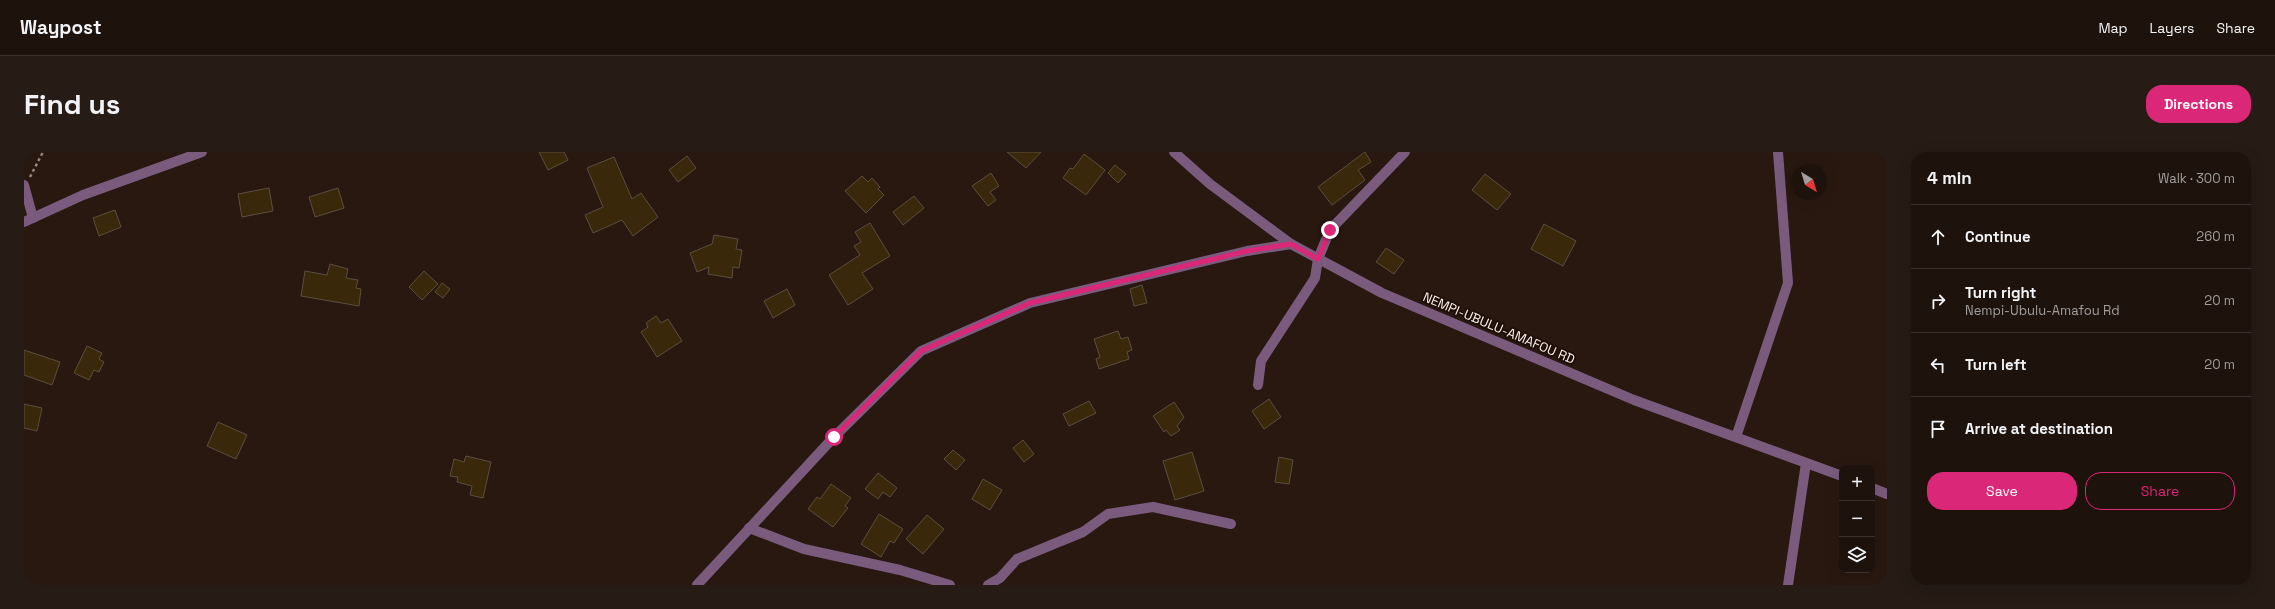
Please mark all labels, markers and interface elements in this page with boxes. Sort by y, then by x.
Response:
text: Waypost [20,15,102,40]
text: Map [2098,19,2128,37]
text: Layers [2150,19,2194,37]
text: Share [2216,19,2255,37]
button: Directions [2146,85,2251,123]
text: Find us [24,86,121,122]
north arrow [1791,164,1827,200]
text: 4 min [1927,167,1972,189]
text: Walk · 300 m [2158,170,2235,187]
route end [1321,221,1339,239]
icon: ahead [1927,226,1949,248]
text: Continue [1965,227,2031,246]
text: 260 m [2196,228,2235,245]
text: Turn right [1965,283,2036,302]
street label: NEMPI-UBULU-AMAFOU RD [1420,288,1578,368]
icon: right [1927,290,1949,312]
text: 20 m [2204,292,2235,309]
text: Nempi-Ubulu-Amafou Rd [1965,302,2120,319]
icon: left [1927,354,1949,376]
text: Turn left [1965,355,2027,374]
text: 20 m [2204,356,2235,373]
icon: arrive [1927,418,1949,440]
text: Arrive at destination [1965,419,2113,438]
route start [825,428,843,446]
map controls [1839,465,1875,573]
button: + [1839,465,1875,501]
button: Save [1927,472,2077,510]
button: Share [2085,472,2235,510]
button: − [1839,501,1875,537]
button: layers [1839,537,1875,573]

